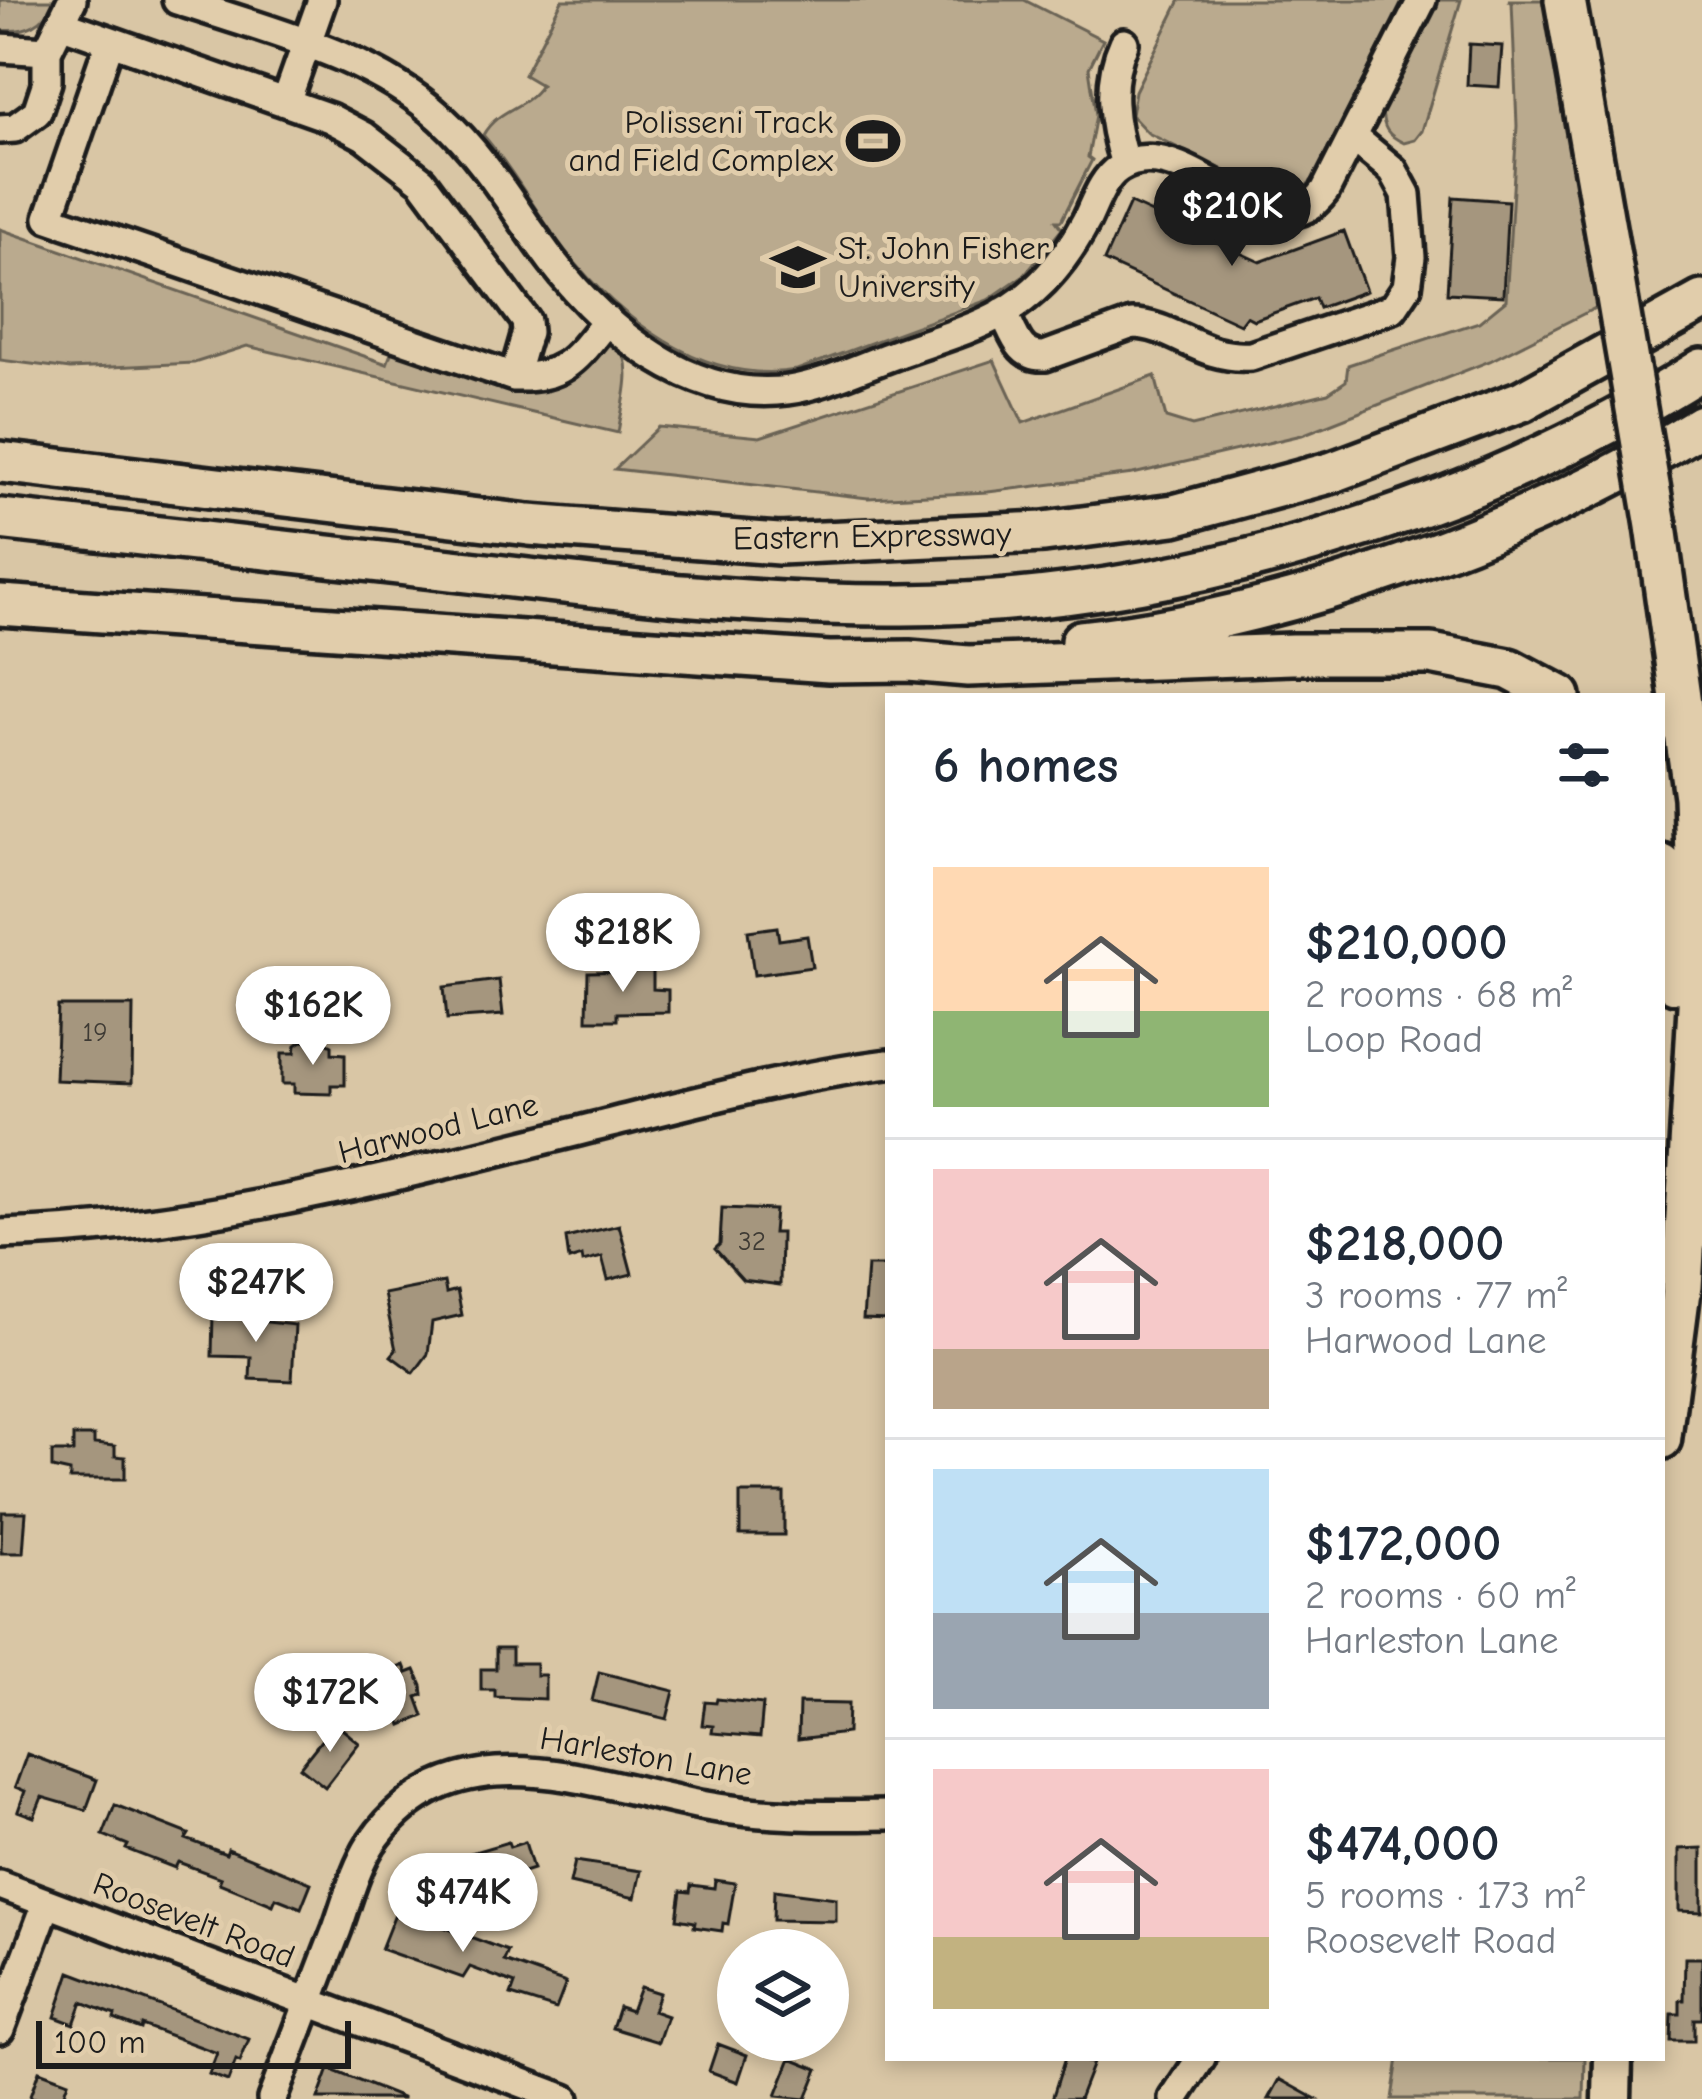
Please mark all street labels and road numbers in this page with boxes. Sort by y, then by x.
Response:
street label: Eastern Expressway [732,515,1012,557]
street label: Harwood Lane [334,1085,542,1171]
street label: Harleston Lane [537,1719,755,1793]
street label: Roosevelt Road [88,1864,300,1976]

